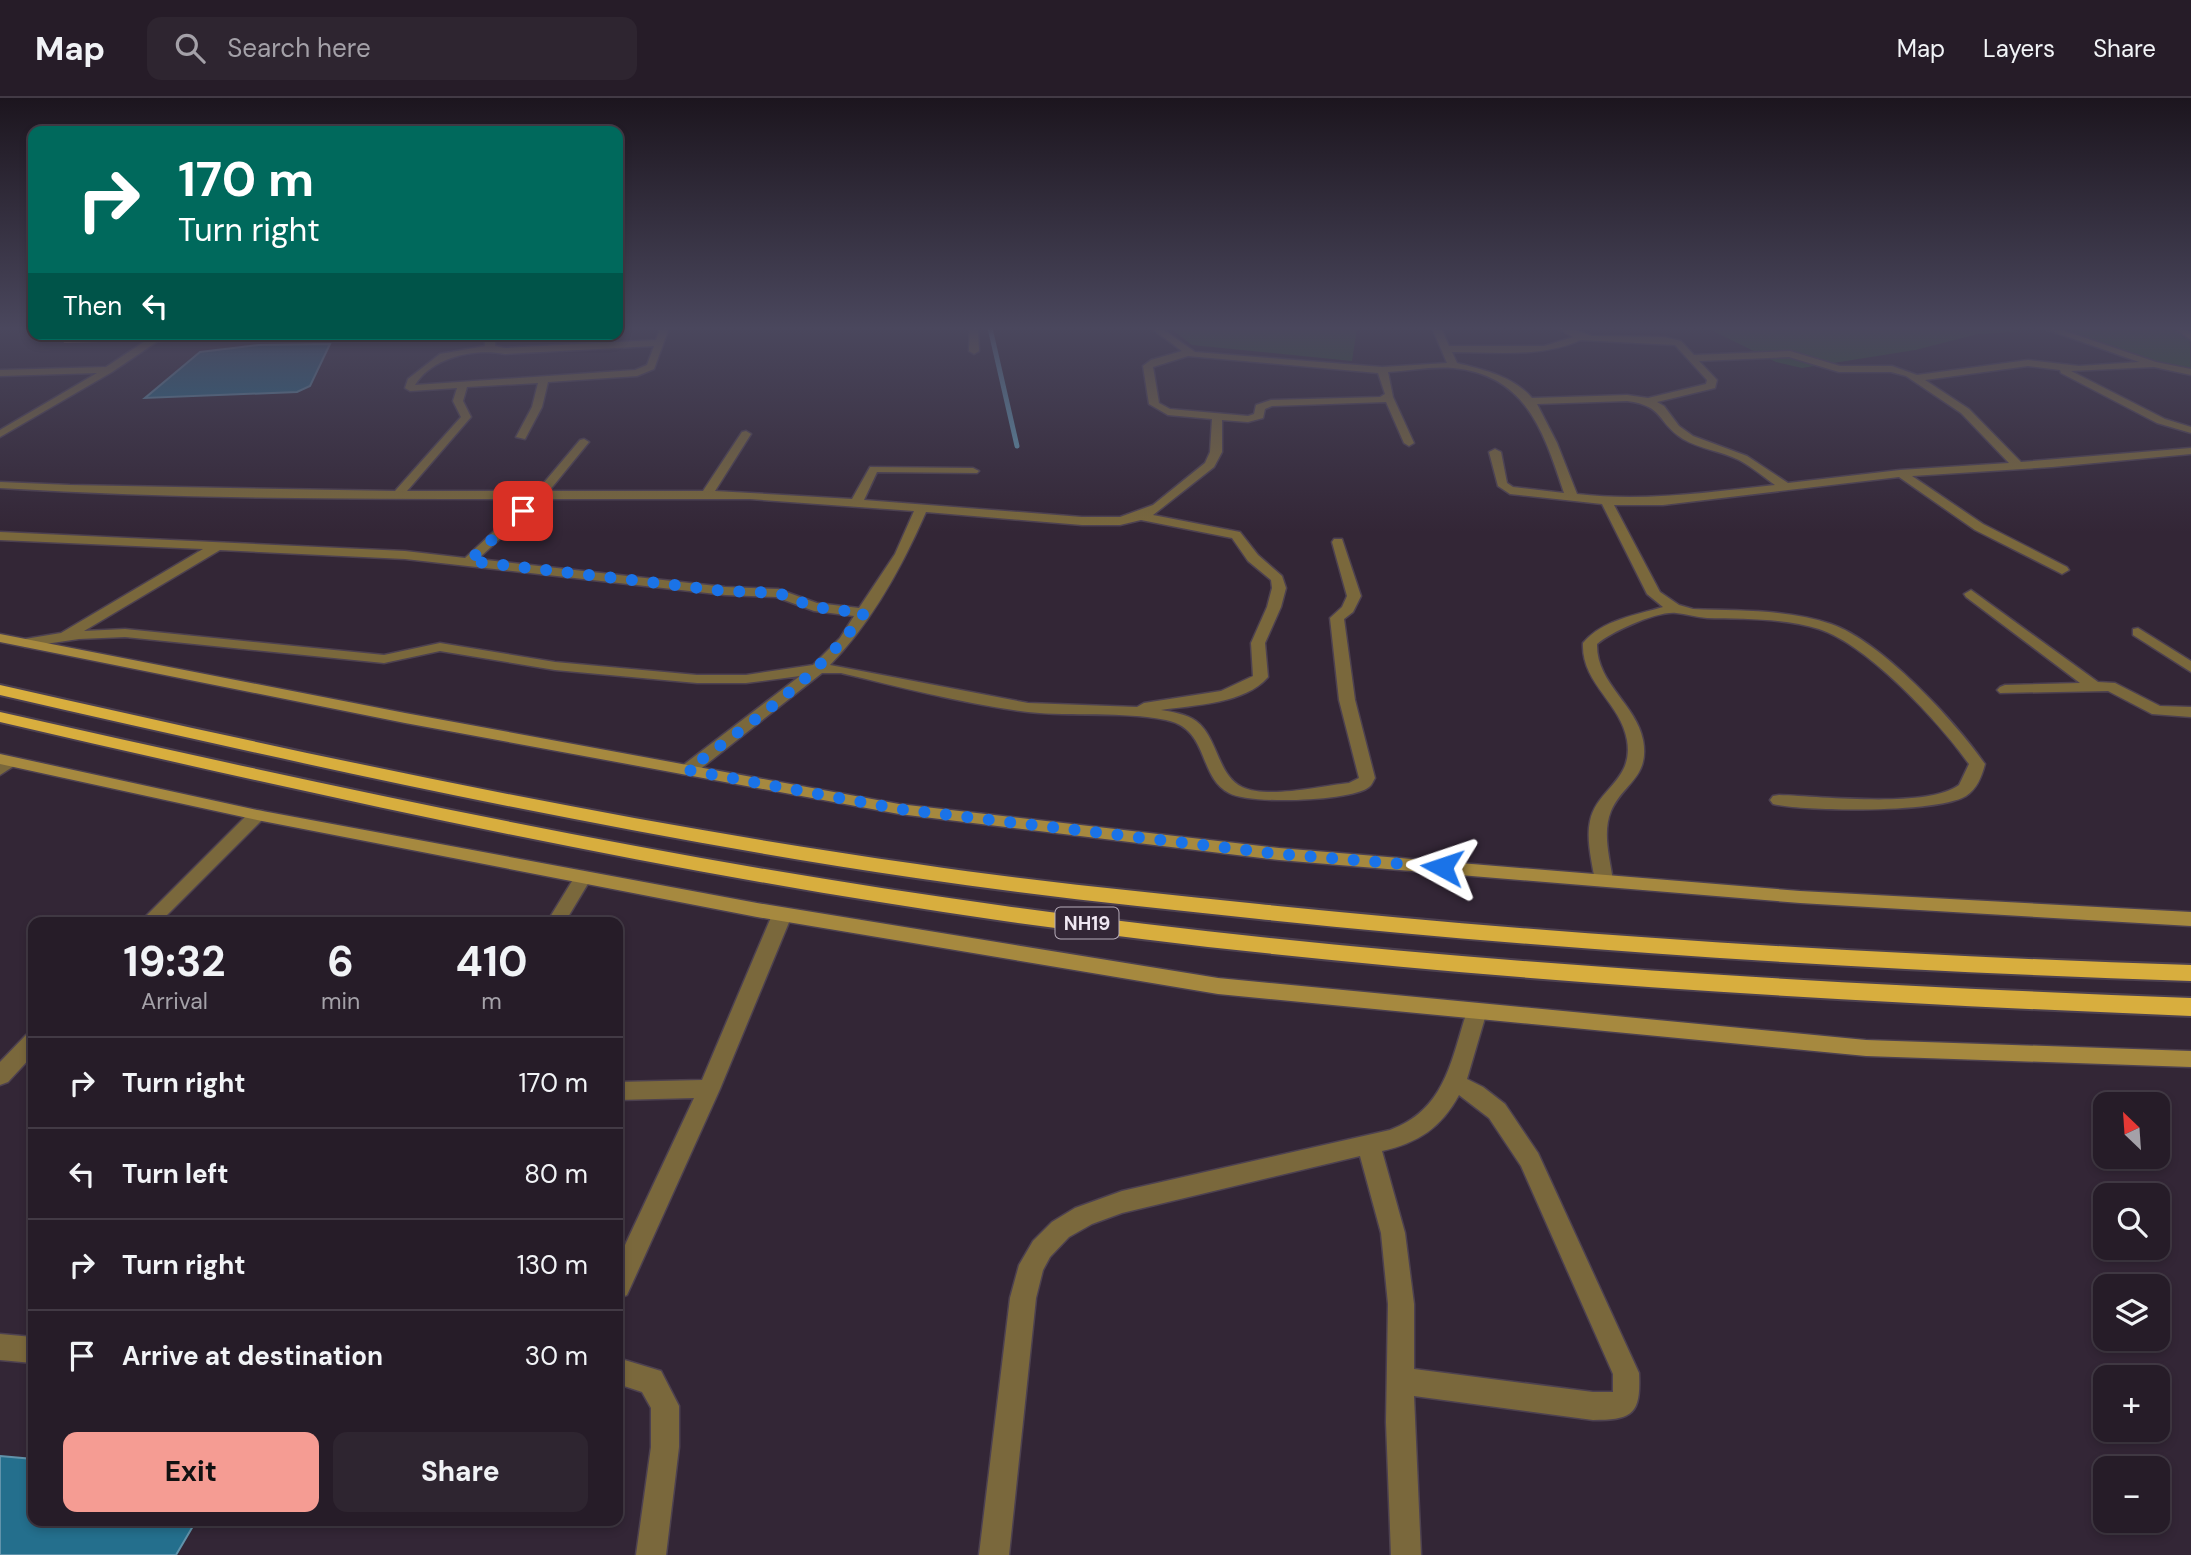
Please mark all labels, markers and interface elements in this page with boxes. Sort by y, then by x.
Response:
search box [147,17,637,80]
text: Map [35,27,105,70]
icon: search [171,29,209,67]
text: Search here [227,31,371,65]
text: Map [1897,33,1945,64]
text: Layers [1983,33,2055,64]
text: Share [2093,33,2156,64]
text: 170 m [178,147,314,211]
icon: right [63,154,154,245]
text: Turn right [178,209,320,251]
icon: left [136,287,174,325]
text: Then [63,289,122,323]
pin [493,481,553,541]
icon: arrive [504,492,542,530]
position arrow [1405,830,1479,904]
road number: NH19 [1056,908,1118,938]
text: 19:32 [123,934,226,989]
text: 6 [327,934,354,989]
text: 410 [455,934,528,989]
text: Arrival [141,986,208,1016]
text: min [321,986,360,1016]
text: m [481,986,502,1016]
icon: right [63,1064,101,1102]
text: Turn right [122,1066,246,1100]
text: 170 m [519,1066,588,1100]
north arrow [2093,1092,2170,1169]
map controls [2093,1092,2170,1533]
icon: left [63,1155,101,1193]
text: Turn left [122,1157,229,1191]
text: 80 m [524,1157,588,1191]
button: search [2093,1183,2170,1260]
icon: right [63,1246,101,1284]
text: Turn right [122,1248,246,1282]
text: 130 m [517,1248,588,1282]
button: layers [2093,1274,2170,1351]
icon: arrive [63,1337,101,1375]
text: Arrive at destination [122,1339,383,1373]
text: 30 m [525,1339,588,1373]
button: + [2093,1365,2170,1442]
button: Exit [63,1432,319,1512]
button: Share [333,1432,588,1512]
button: − [2093,1456,2170,1533]

